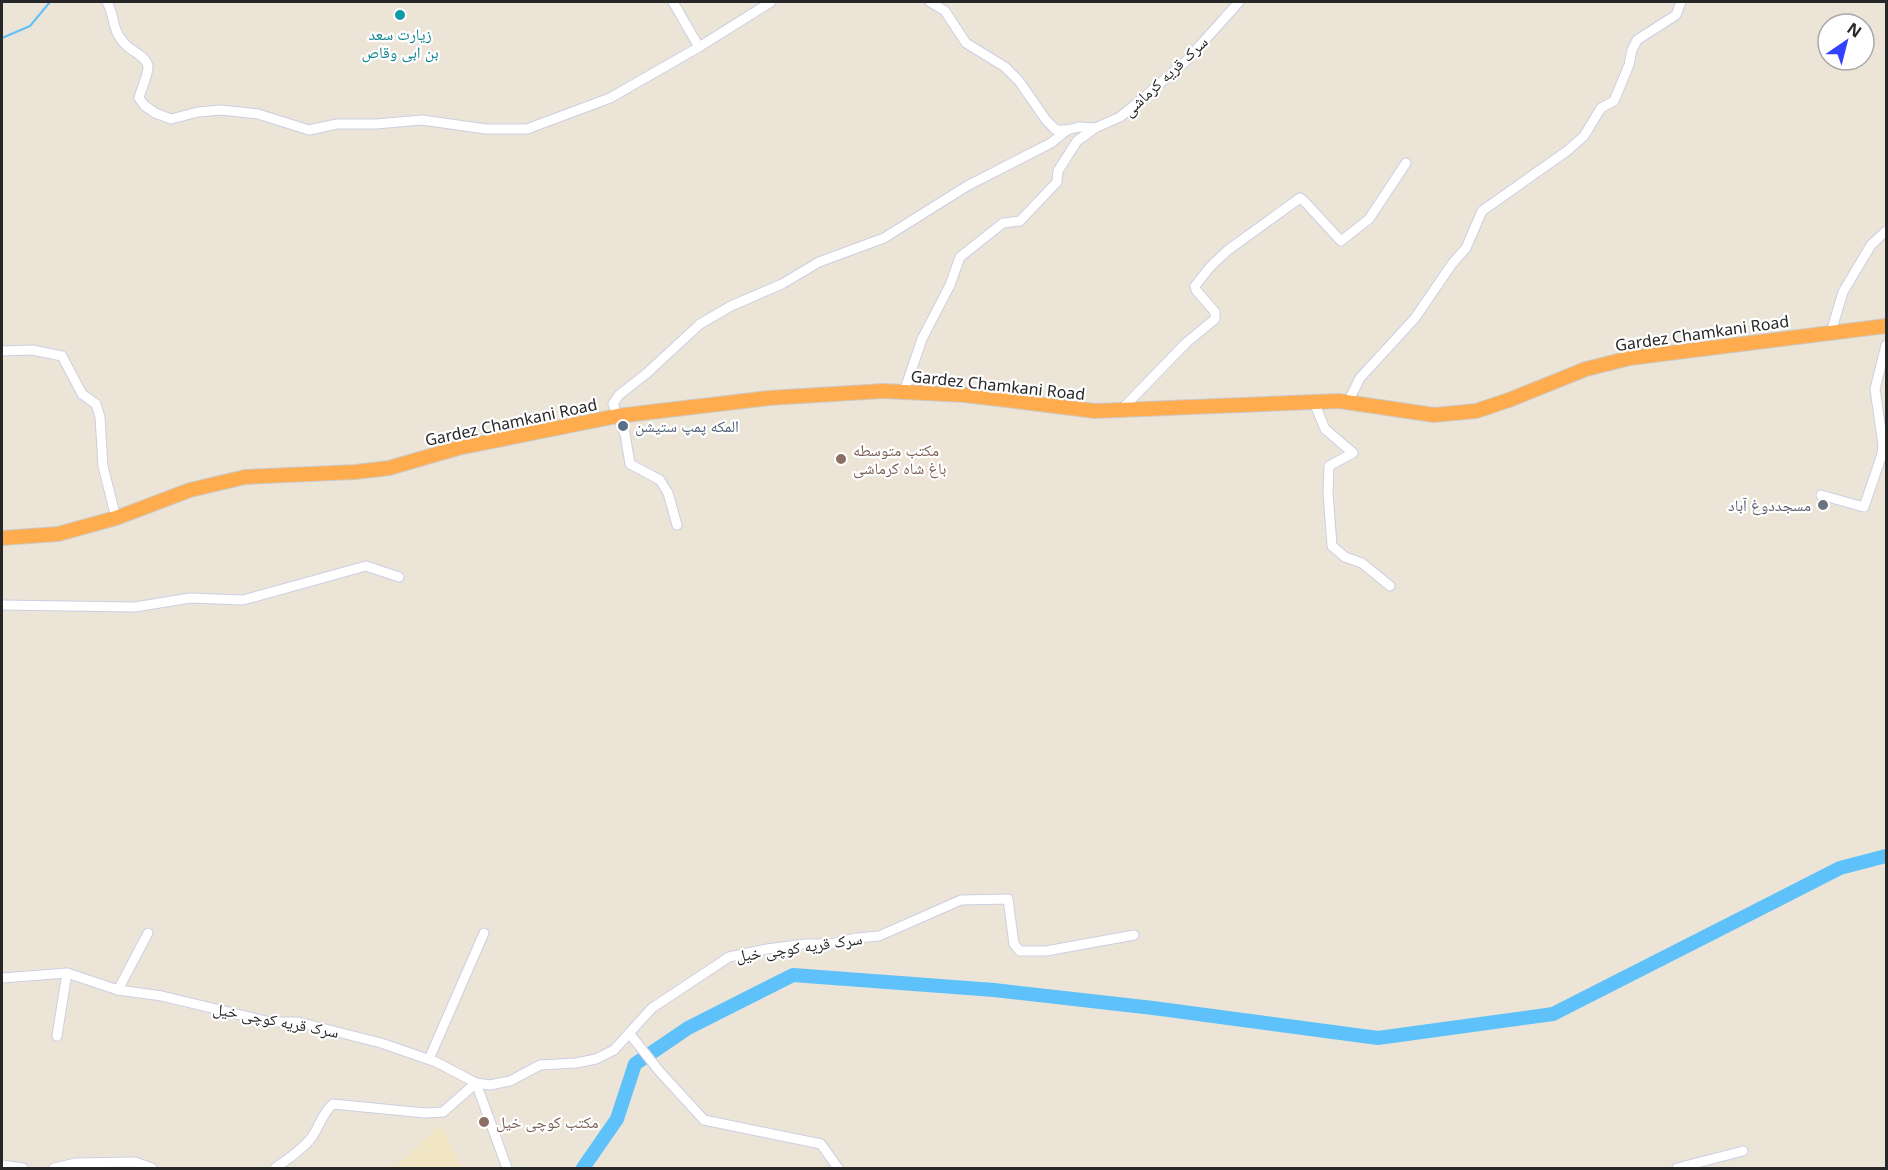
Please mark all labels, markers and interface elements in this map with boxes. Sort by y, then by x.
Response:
marker: زیارت سعد بن ابی وقاص [393,8,407,22]
north arrow [1816,12,1876,72]
text: N [1843,17,1866,42]
place label: زیارت سعد بن ابی وقاص [361,23,439,63]
street label: سرک قریه کرماشی [1118,31,1212,121]
street label: Gardez Chamkani Road [1614,310,1790,356]
street label: Gardez Chamkani Road [910,365,1086,405]
street label: Gardez Chamkani Road [423,393,599,451]
place label: المکه پمپ ستیشن [635,415,739,437]
marker: المکه پمپ ستیشن [616,419,630,433]
place label: مکتب متوسطه باغ شاه کرماشی [853,439,947,479]
marker: مکتب متوسطه باغ شاه کرماشی [834,452,848,466]
place label: مسجددوغ آباد [1728,494,1811,516]
marker: مسجددوغ آباد [1816,498,1830,512]
street label: سرک قریه کوچی خیل [734,927,864,967]
street label: سرک قریه کوچی خیل [211,997,341,1043]
place label: مکتب کوچی خیل [496,1111,598,1133]
marker: مکتب کوچی خیل [477,1115,491,1129]

